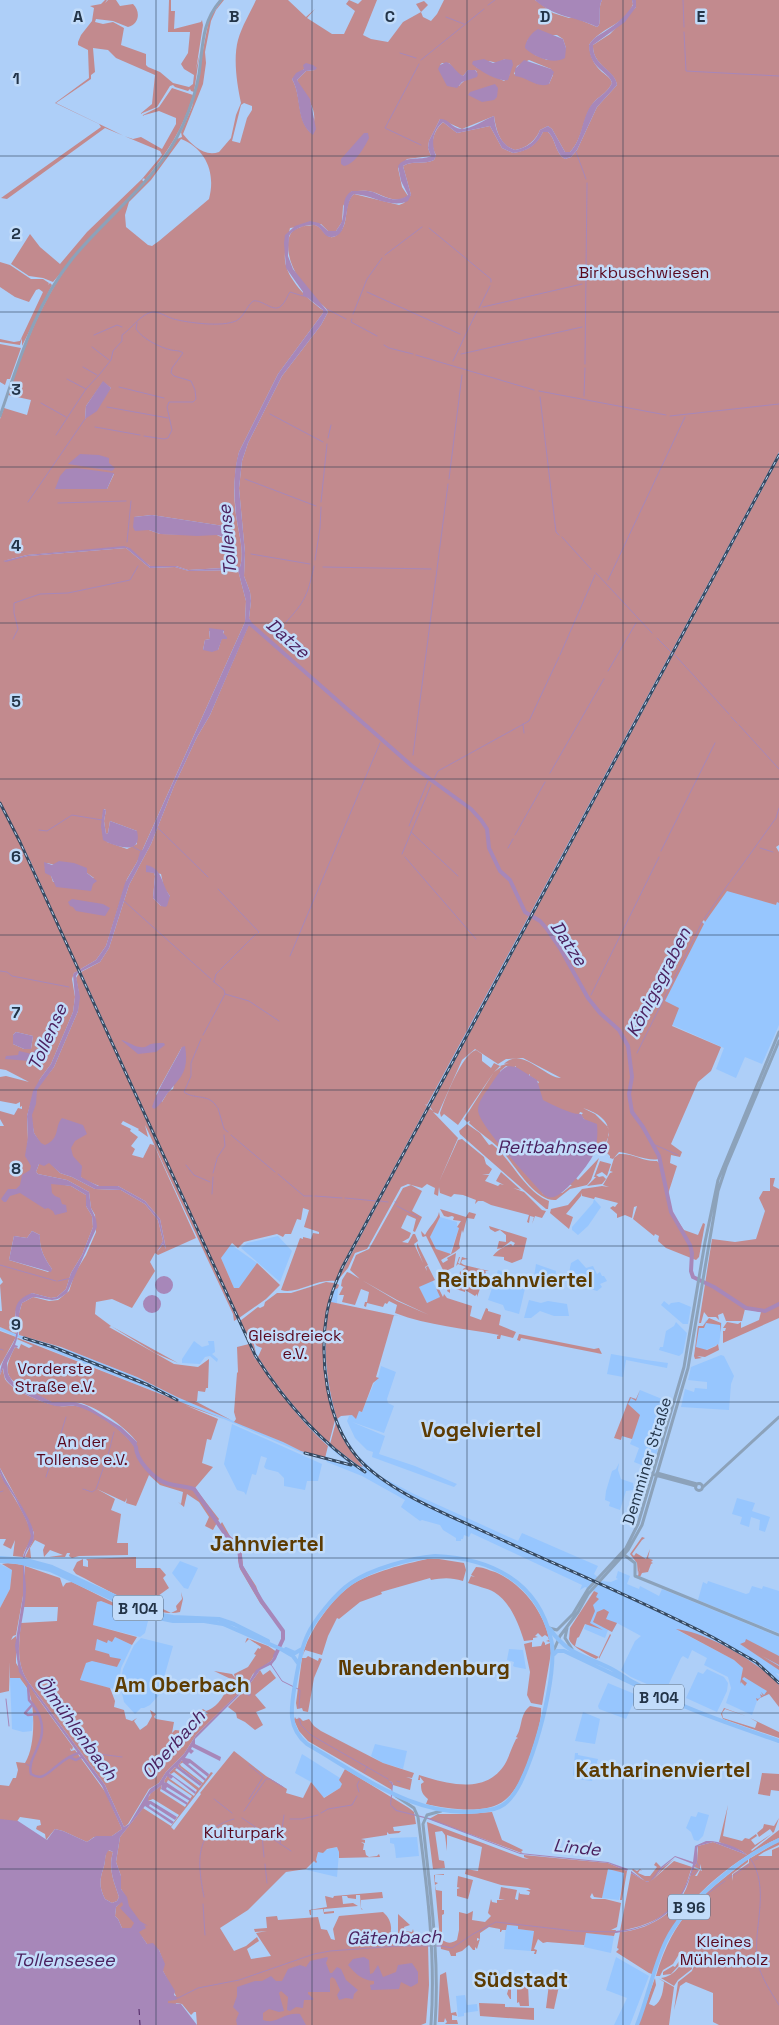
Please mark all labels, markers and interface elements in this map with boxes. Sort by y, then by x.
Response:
text: A [73,6,83,27]
text: B [229,6,239,27]
text: C [385,6,395,27]
text: D [540,6,550,27]
text: E [697,6,706,27]
text: 1 [12,68,20,89]
text: 2 [11,223,21,244]
park label: Birkbuschwiesen [579,262,709,283]
text: 3 [11,379,21,400]
water label: Tollense [212,503,242,576]
text: 4 [11,535,21,556]
water label: Datze [262,613,315,664]
text: 5 [11,691,21,712]
text: 6 [11,846,21,867]
water label: Datze [546,916,593,971]
water label: Königsgraben [621,923,696,1041]
water label: Tollense [22,999,72,1074]
text: 7 [12,1002,21,1023]
water label: Reitbahnsee [497,1135,608,1158]
text: 8 [11,1158,21,1179]
district label: Reitbahnviertel [437,1266,593,1293]
text: 9 [11,1314,21,1335]
park label: Gleisdreieck e.V. [248,1325,342,1364]
park label: Vorderste Straße e.V. [15,1358,95,1397]
street label: Demminer Straße [618,1395,676,1527]
district label: Vogelviertel [421,1416,541,1443]
park label: An der Tollense e.V. [36,1431,128,1470]
district label: Jahnviertel [210,1530,324,1557]
road number: B 104 [113,1596,163,1620]
district label: Neubrandenburg [338,1654,510,1681]
water label: Ölmühlenbach [31,1671,123,1785]
district label: Am Oberbach [114,1671,250,1698]
road number: B 104 [634,1684,684,1710]
water label: Oberbach [136,1704,210,1783]
district label: Katharinenviertel [575,1756,751,1783]
park label: Kulturpark [204,1822,285,1843]
water label: Linde [552,1833,603,1861]
road number: B 96 [668,1894,710,1920]
water label: Gätenbach [346,1925,443,1949]
park label: Kleines Mühlenholz [680,1931,768,1970]
water label: Tollensesee [13,1948,116,1971]
district label: Südstadt [474,1966,568,1993]

